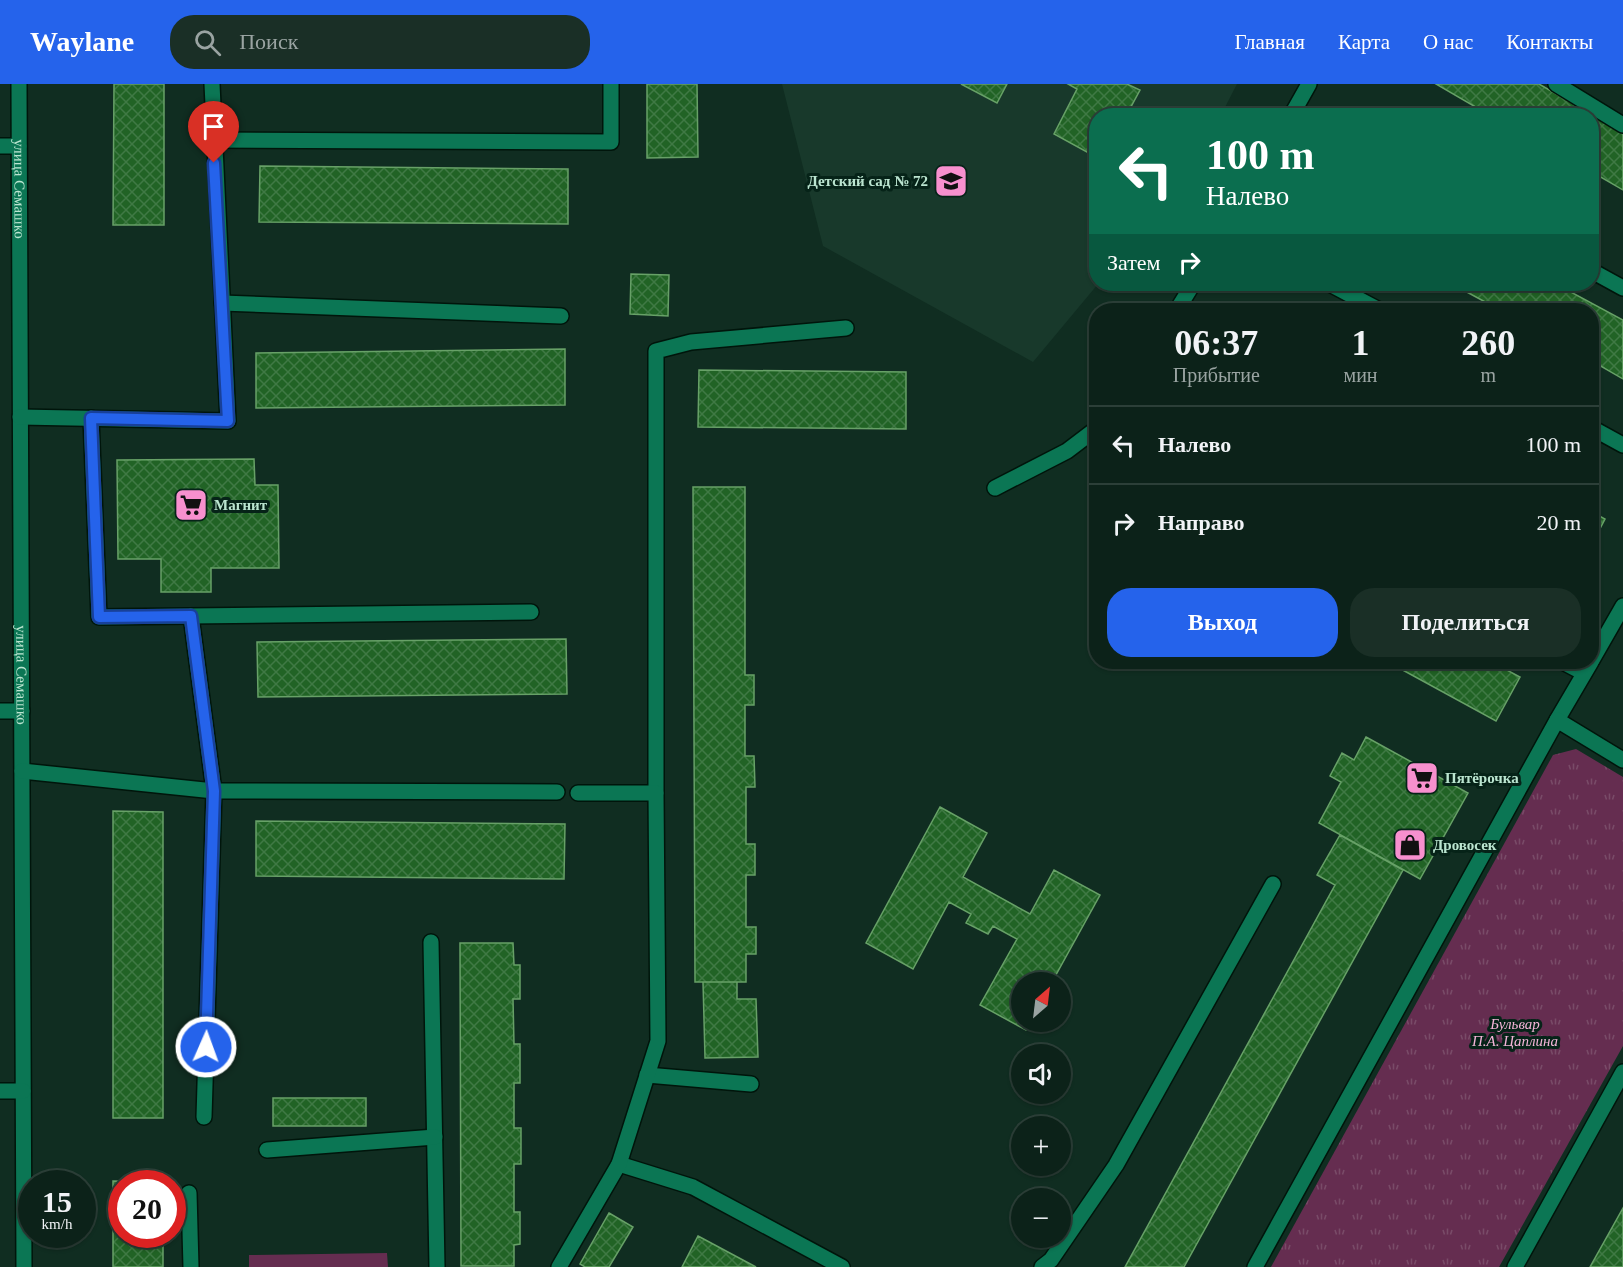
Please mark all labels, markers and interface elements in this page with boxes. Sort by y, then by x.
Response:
search box [170,15,590,69]
text: Waylane [30,26,134,57]
icon: search [191,26,224,59]
text: Поиск [239,29,298,54]
text: Главная [1235,30,1305,54]
text: Карта [1338,30,1390,54]
text: О нас [1423,30,1473,54]
text: Контакты [1506,30,1593,54]
pin [188,101,239,163]
icon: arrive [197,110,230,143]
icon: left [1107,132,1185,210]
text: 100 m [1206,132,1315,178]
street label: улица Семашко [11,139,28,239]
school or university icon: Детский сад № 72 [933,163,969,199]
place label: Детский сад № 72 [807,173,928,189]
text: Налево [1206,181,1289,211]
icon: right [1173,246,1206,279]
text: Затем [1107,250,1161,275]
text: 06:37 [1174,323,1258,363]
text: 1 [1352,323,1370,363]
text: 260 [1461,323,1515,363]
text: Прибытие [1173,364,1260,386]
text: мин [1344,364,1378,386]
text: m [1480,364,1496,386]
icon: left [1107,429,1140,462]
text: Налево [1158,432,1231,457]
text: 100 m [1525,432,1581,457]
supermarket icon: Магнит [173,487,209,523]
place label: Магнит [214,497,268,513]
icon: right [1107,507,1140,540]
text: Направо [1158,510,1244,535]
text: 20 m [1536,510,1581,535]
button: Выход [1107,588,1338,657]
button: Поделиться [1350,588,1581,657]
street label: улица Семашко [13,625,30,725]
supermarket icon: Пятёрочка [1404,760,1440,796]
place label: Пятёрочка [1445,770,1519,786]
shop icon: Дровосек [1392,827,1428,863]
place label: Дровосек [1433,837,1497,853]
north arrow [1011,972,1071,1032]
map controls [1011,972,1071,1248]
position arrow [174,1015,238,1079]
park label: Бульвар П.А. Цаплина [1471,1016,1558,1049]
button: sound [1011,1044,1071,1104]
button: + [1011,1116,1071,1176]
speed limit sign: 20 [108,1170,186,1248]
text: 15 [42,1185,72,1218]
button: − [1011,1188,1071,1248]
text: km/h [42,1216,72,1232]

